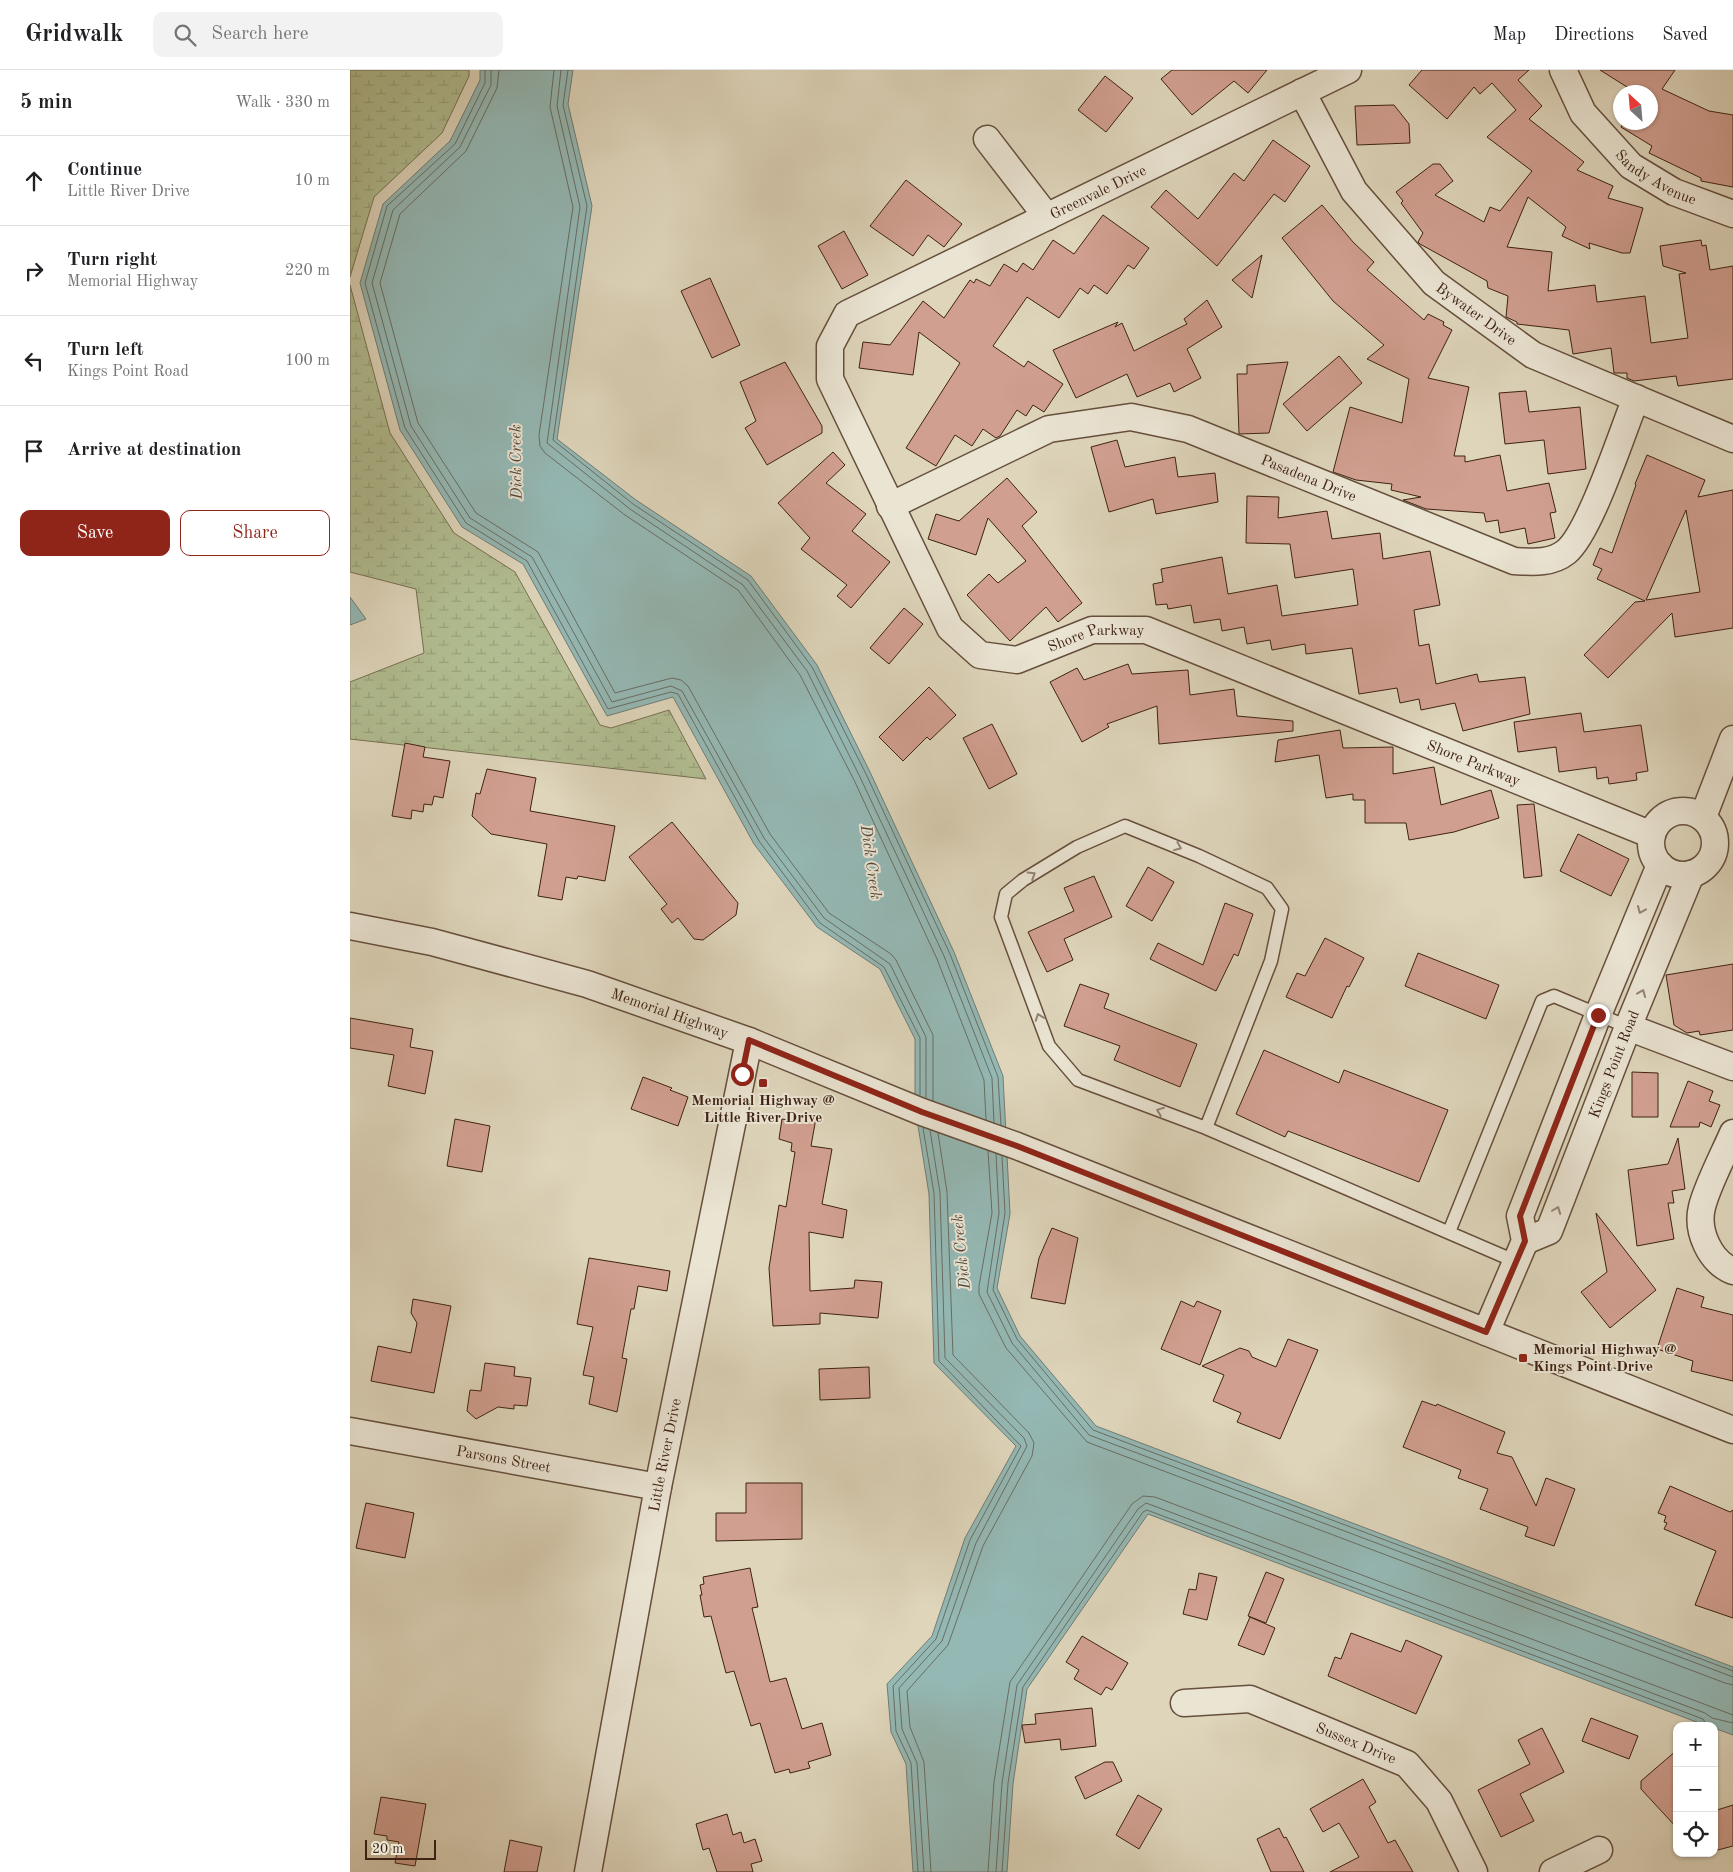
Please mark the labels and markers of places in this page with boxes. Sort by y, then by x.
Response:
marker: Memorial Highway @ Little River Drive [757,1077,769,1089]
place label: Memorial Highway @ Little River Drive [691,1094,835,1126]
place label: Memorial Highway @ Kings Point Drive [1533,1343,1676,1375]
marker: Memorial Highway @ Kings Point Drive [1517,1352,1529,1364]

